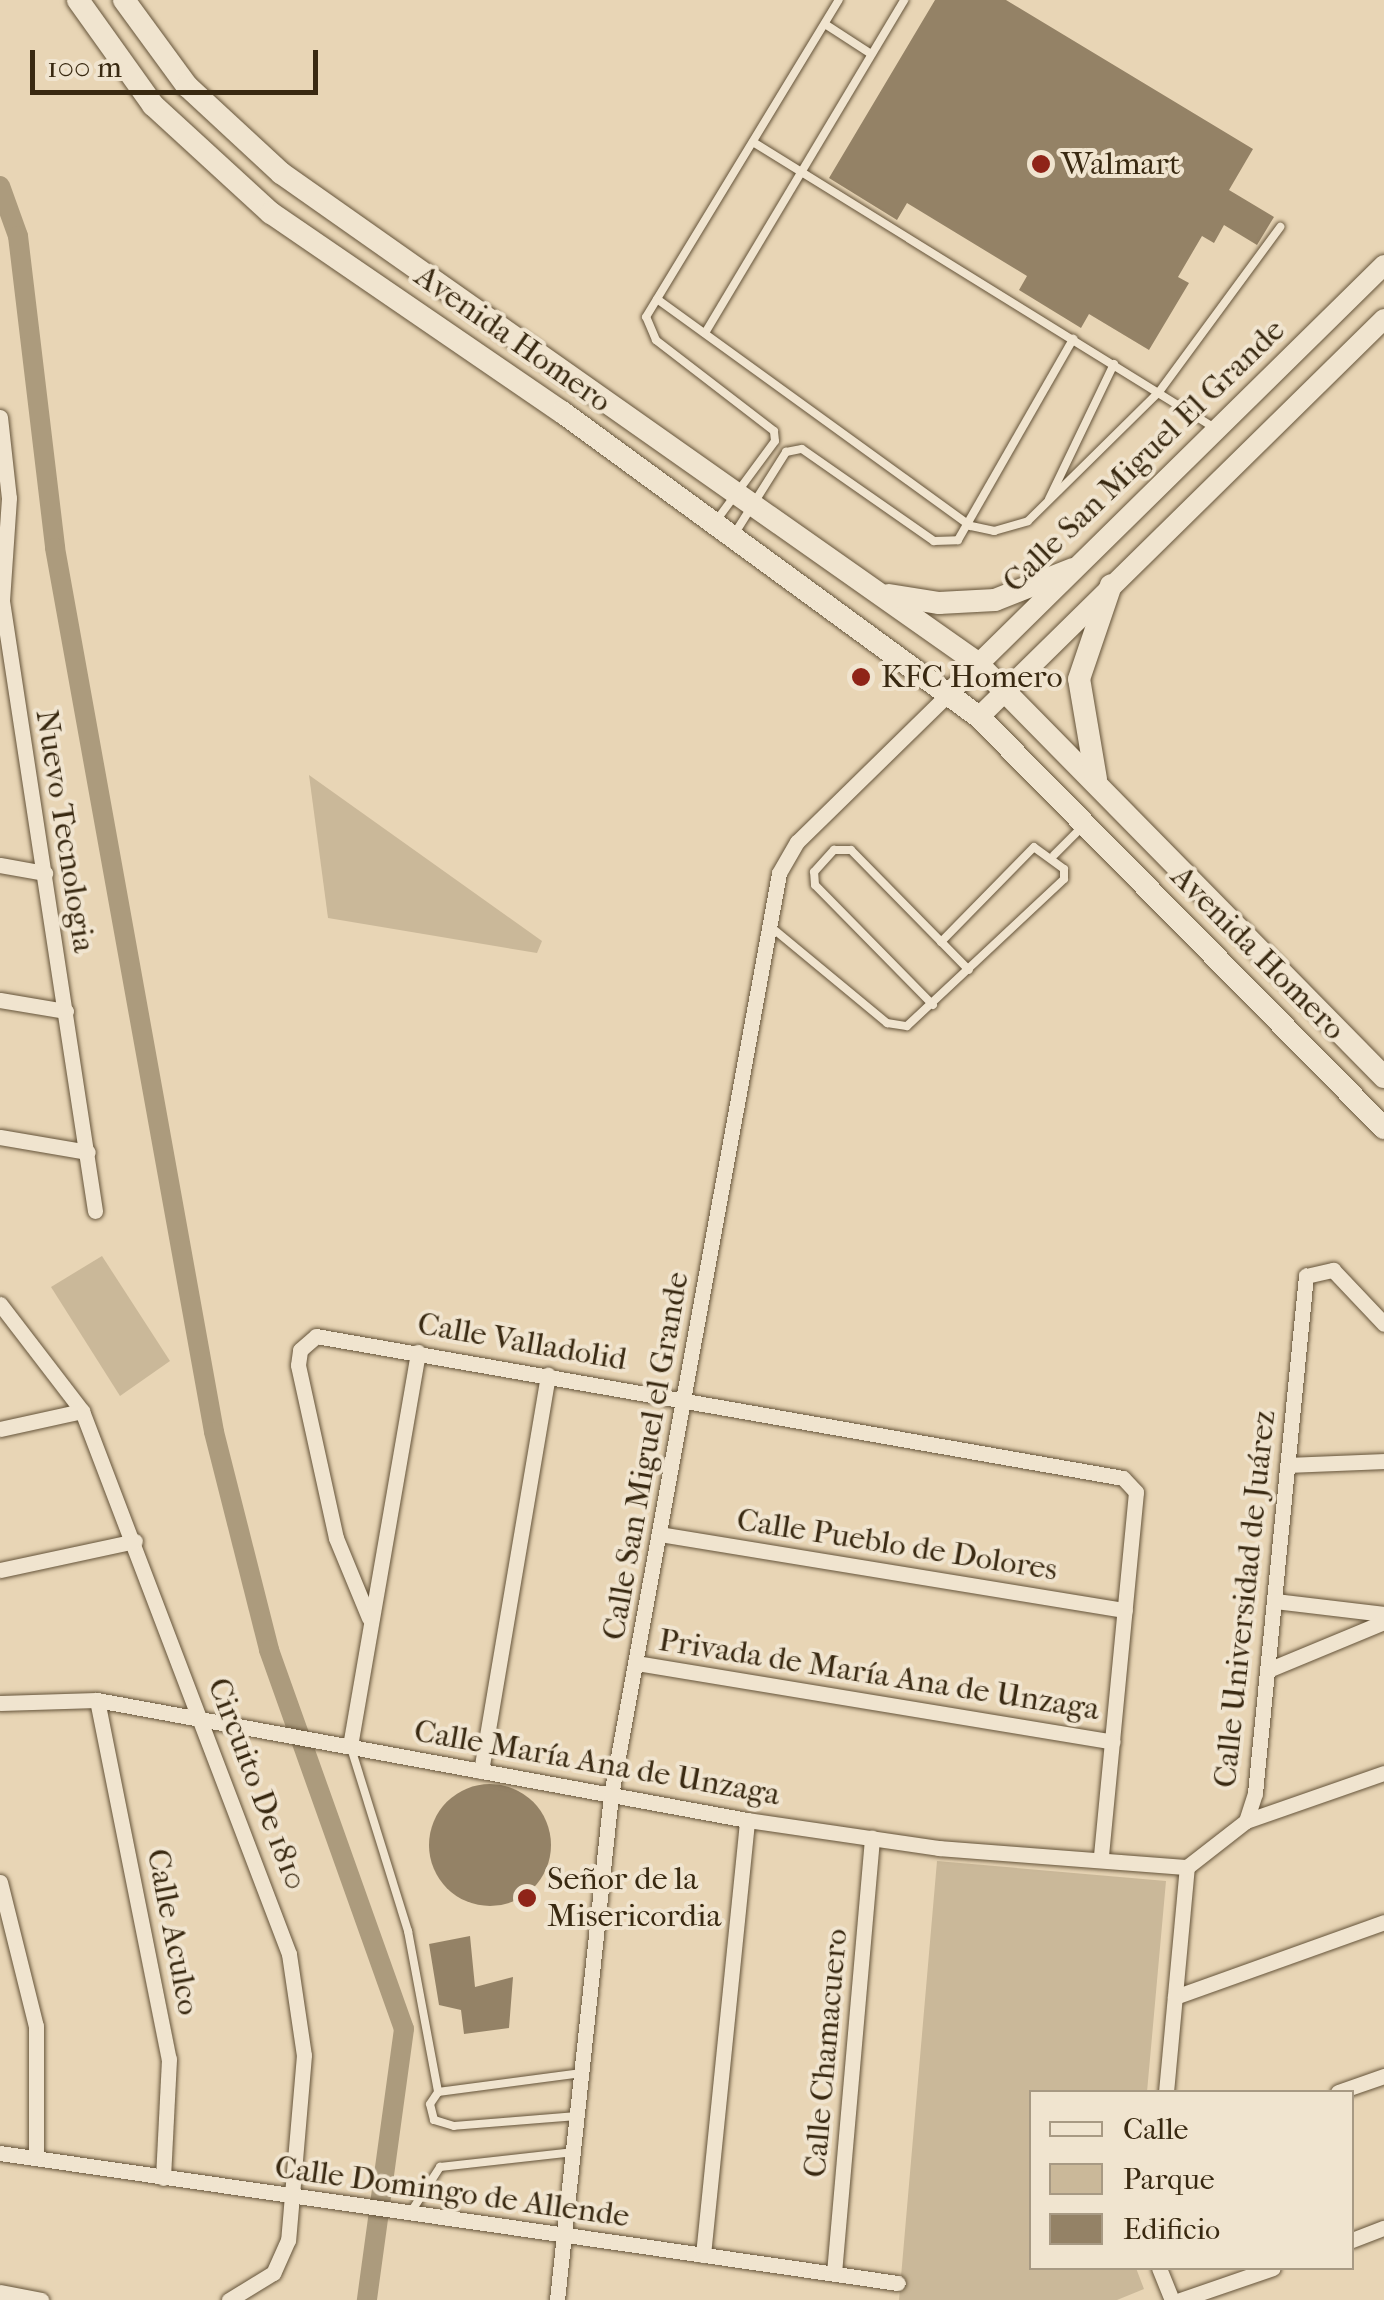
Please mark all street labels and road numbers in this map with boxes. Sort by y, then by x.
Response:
street label: Avenida Homero [407,257,619,421]
street label: Calle San Miguel El Grande [995,311,1293,601]
street label: Nuevo Tecnologia [27,707,103,955]
street label: Avenida Homero [1163,858,1353,1048]
street label: Calle San Miguel el Grande [595,1269,697,1643]
street label: Calle Valladolid [414,1305,630,1379]
street label: Calle Universidad de Juárez [1206,1408,1284,1790]
street label: Calle Pueblo de Dolores [734,1501,1060,1589]
street label: Privada de María Ana de Unzaga [656,1621,1102,1729]
street label: Circuito De 1810 [199,1673,315,1895]
street label: Calle María Ana de Unzaga [411,1712,783,1814]
street label: Calle Aculco [138,1846,208,2018]
street label: Calle Chamacuero [796,1927,856,2179]
street label: Calle Domingo de Allende [272,2148,632,2236]

